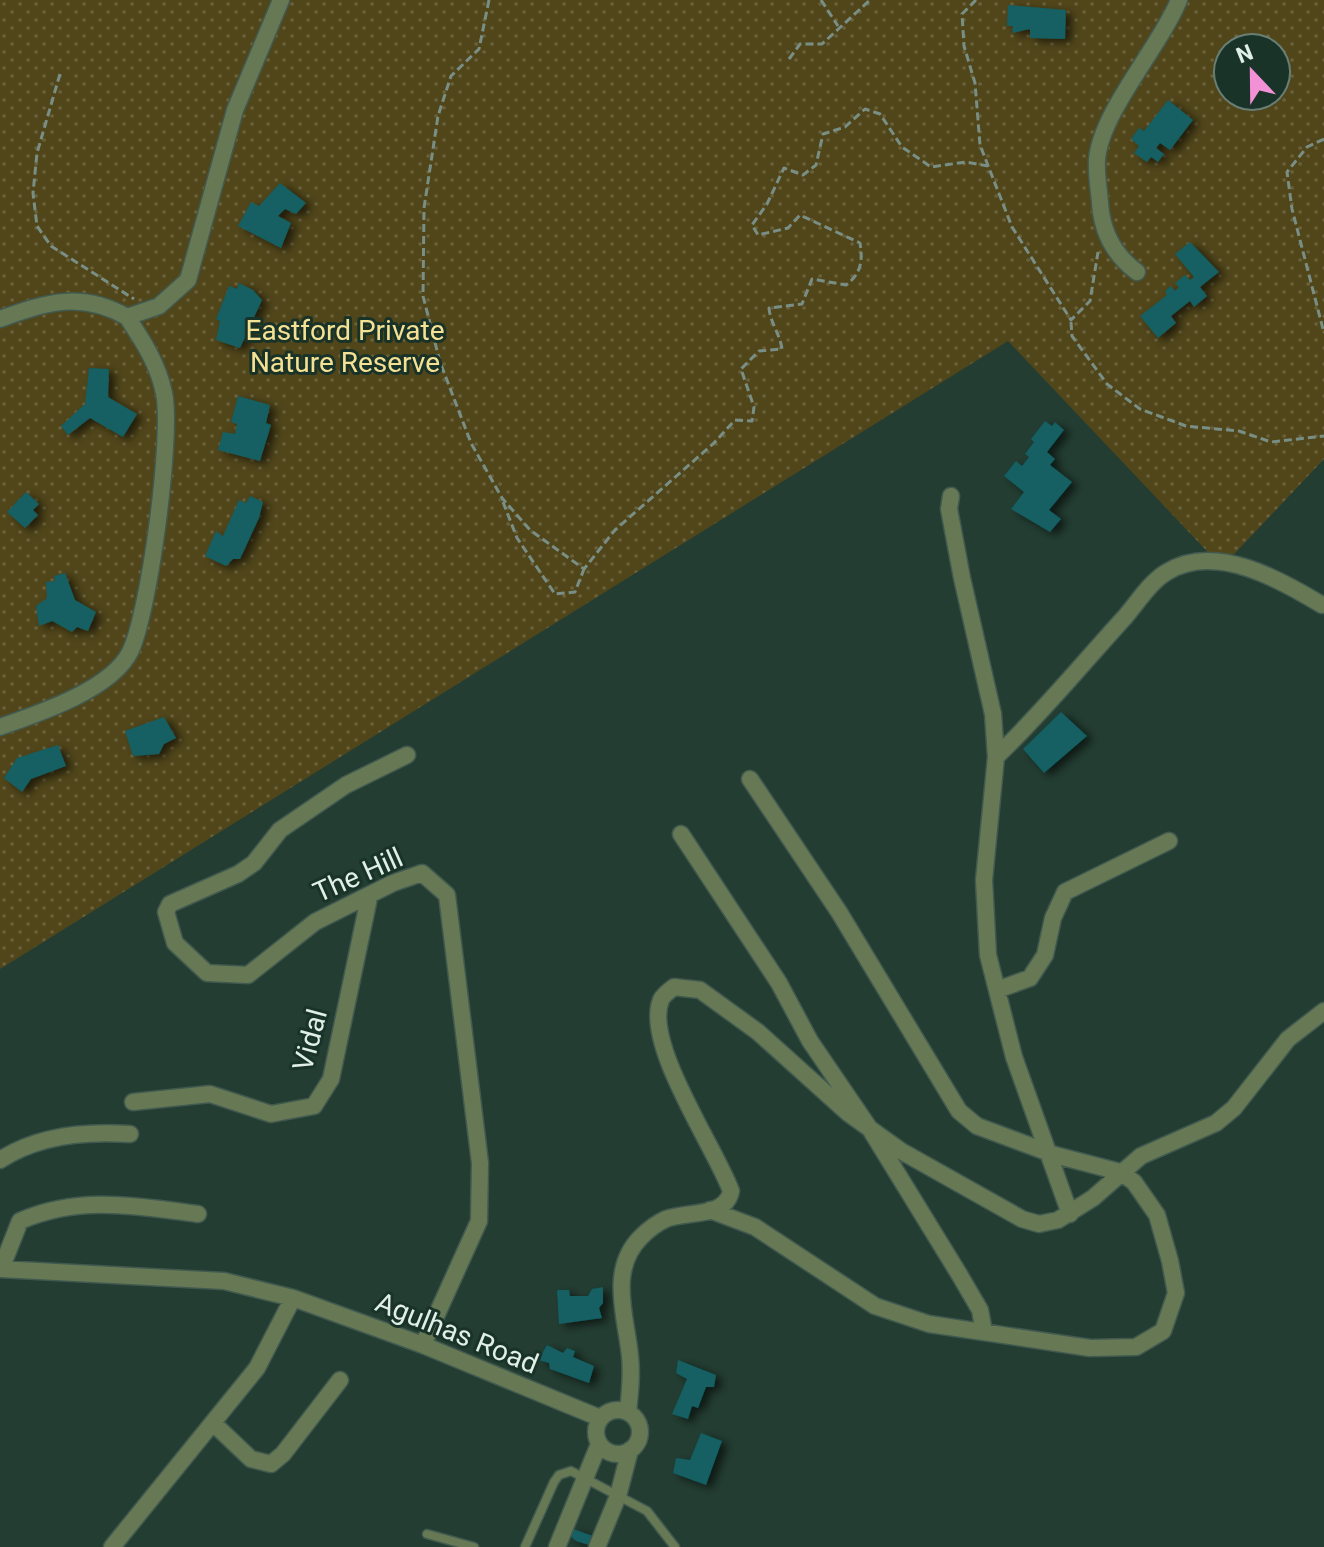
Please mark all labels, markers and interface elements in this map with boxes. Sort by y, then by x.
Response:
north arrow [1212,32,1292,112]
text: N [1233,39,1257,68]
park label: Eastford Private Nature Reserve [246,314,444,379]
street label: The Hill [308,841,408,909]
street label: Vidal [286,1006,334,1074]
street label: Agulhas Road [371,1285,543,1381]

